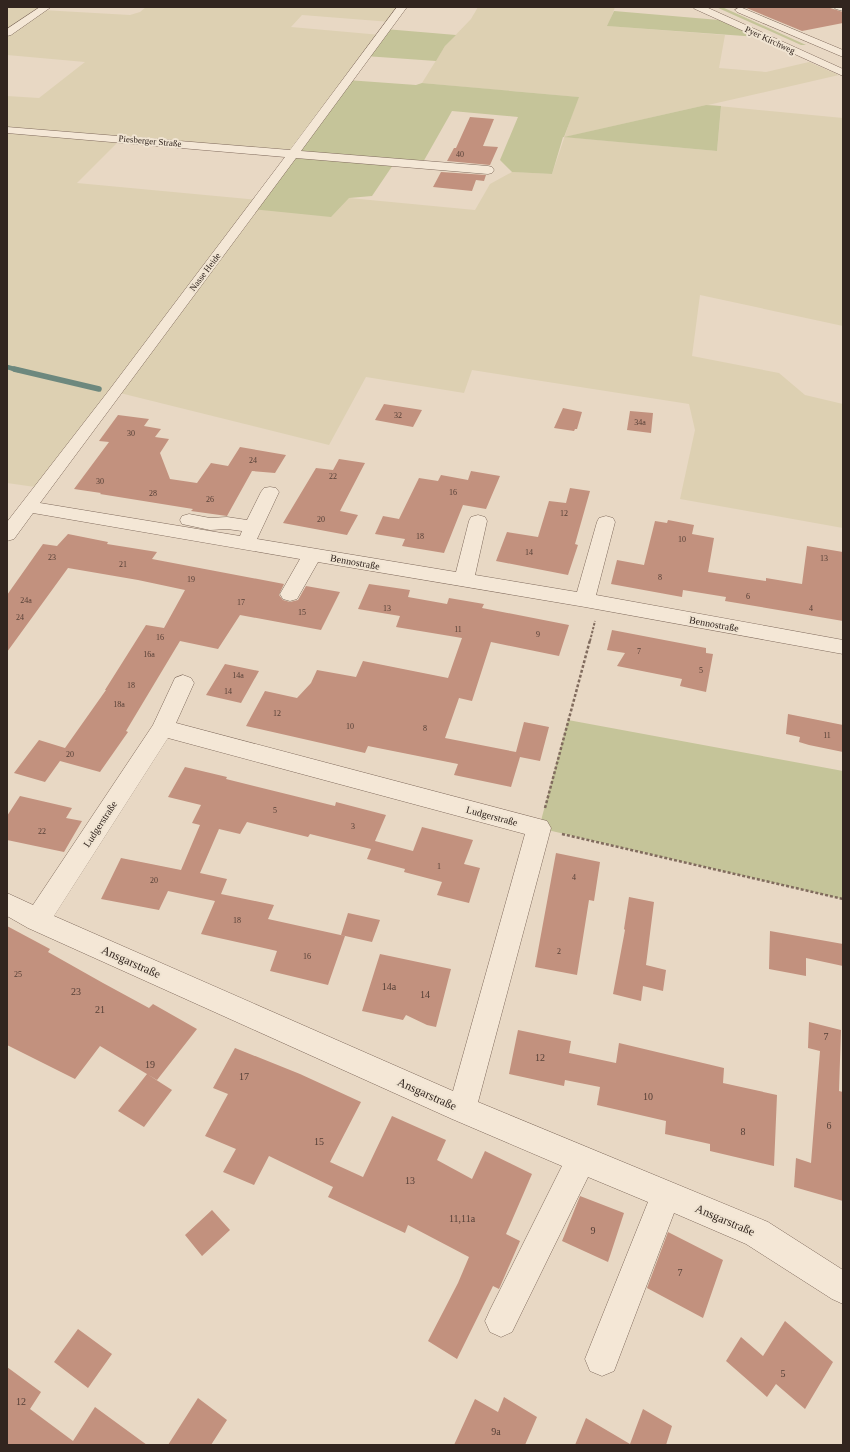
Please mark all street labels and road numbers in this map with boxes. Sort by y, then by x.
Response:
street label: Pyer Kirchweg [743,24,797,56]
street label: Piesberger Straße [118,133,182,149]
street label: Nasse Heide [187,251,223,293]
street label: Bennostraße [329,552,381,572]
street label: Bennostraße [688,614,740,634]
street label: Ludgerstraße [81,798,119,849]
street label: Ludgerstraße [465,804,519,828]
street label: Ansgarstraße [99,943,163,981]
street label: Ansgarstraße [395,1075,459,1113]
street label: Ansgarstraße [693,1201,757,1239]

